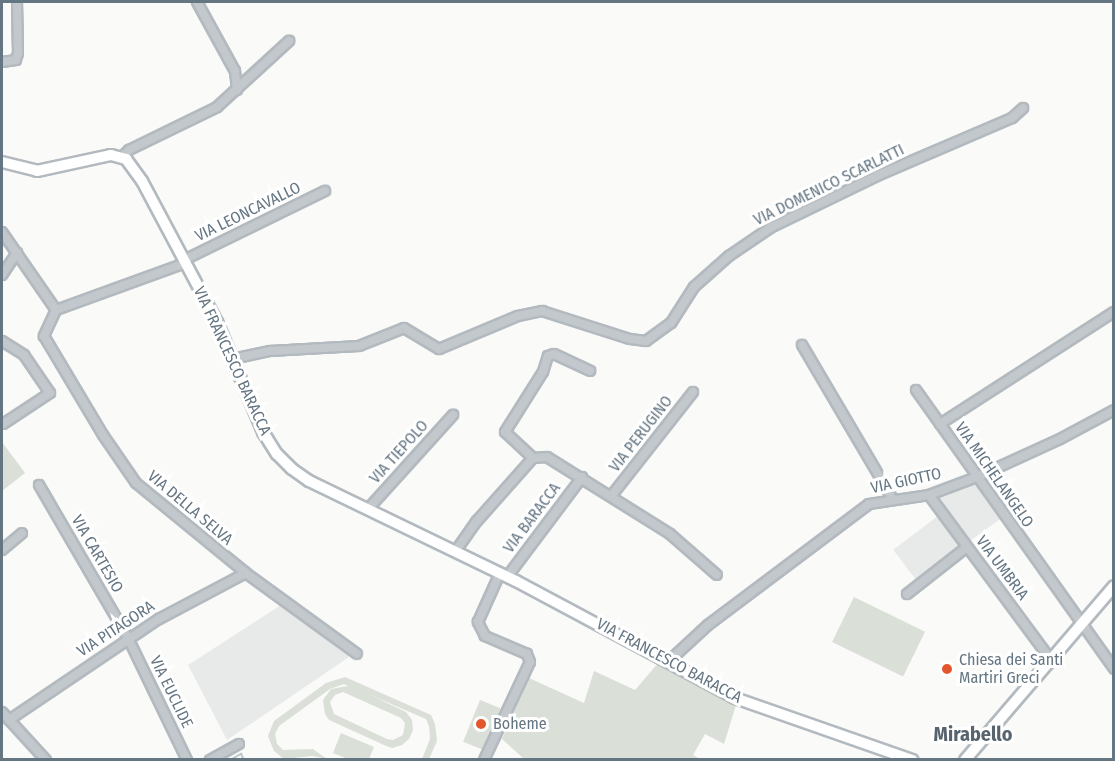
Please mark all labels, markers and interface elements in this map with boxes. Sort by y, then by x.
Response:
street label: VIA DOMENICO SCARLATTI [751,140,907,230]
street label: VIA LEONCAVALLO [192,178,304,246]
street label: VIA FRANCESCO BARACCA [189,284,275,438]
street label: VIA PERUGINO [605,392,677,476]
street label: VIA TIEPOLO [366,416,432,488]
street label: VIA MICHELANGELO [951,419,1037,531]
street label: VIA GIOTTO [869,464,943,498]
street label: VIA DELLA SELVA [143,467,237,549]
street label: VIA BARACCA [499,479,565,557]
street label: VIA CARTESIO [67,512,127,596]
street label: VIA UMBRIA [972,532,1032,604]
street label: VIA PITAGORA [74,597,158,661]
street label: VIA FRANCESCO BARACCA [593,615,745,707]
place label: Chiesa dei Santi Martiri Greci [959,650,1063,688]
street label: VIA EUCLIDE [145,653,197,731]
marker: Chiesa dei Santi Martiri Greci [940,662,954,676]
place label: Boheme [493,714,547,734]
marker: Boheme [474,717,488,731]
district label: Mirabello [934,722,1012,746]

